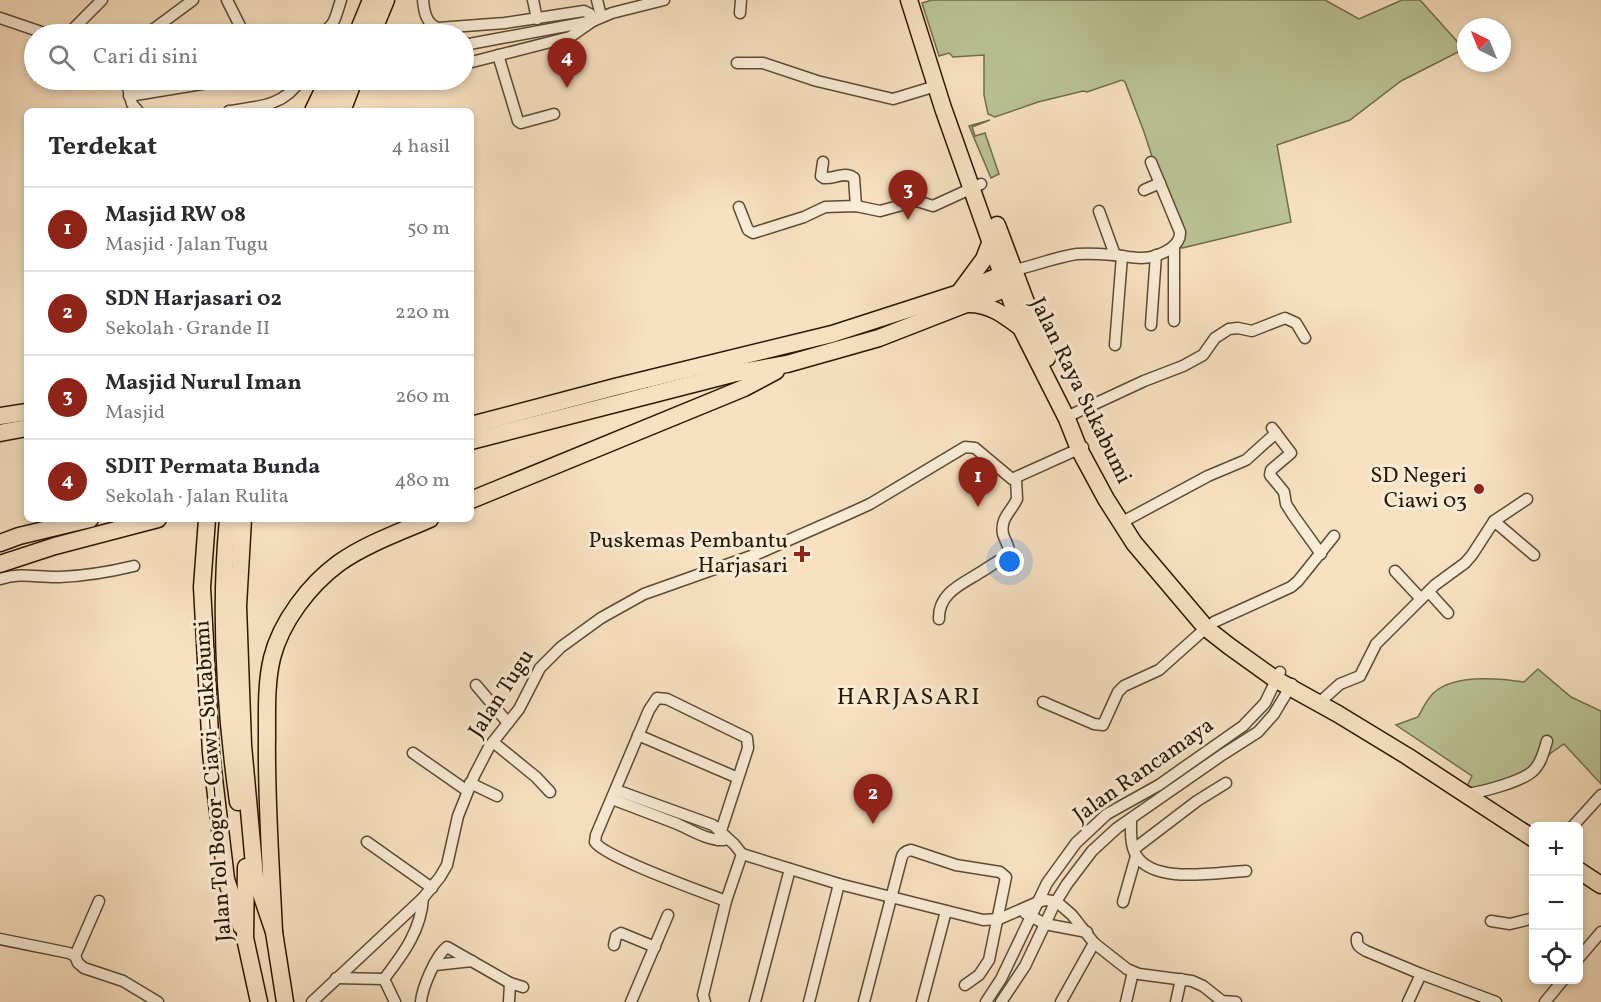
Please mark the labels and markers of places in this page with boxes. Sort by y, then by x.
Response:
pin: 4 [548,38,586,88]
pin: 3 [888,170,928,220]
pin: 1 [958,458,998,507]
place label: SD Negeri Ciawi 03 [1370,461,1467,517]
marker: SD Negeri Ciawi 03 [1472,482,1486,496]
place label: Puskemas Pembantu Harjasari [589,526,788,582]
marker: Puskemas Pembantu Harjasari [793,545,811,563]
pin: 2 [854,774,892,824]

